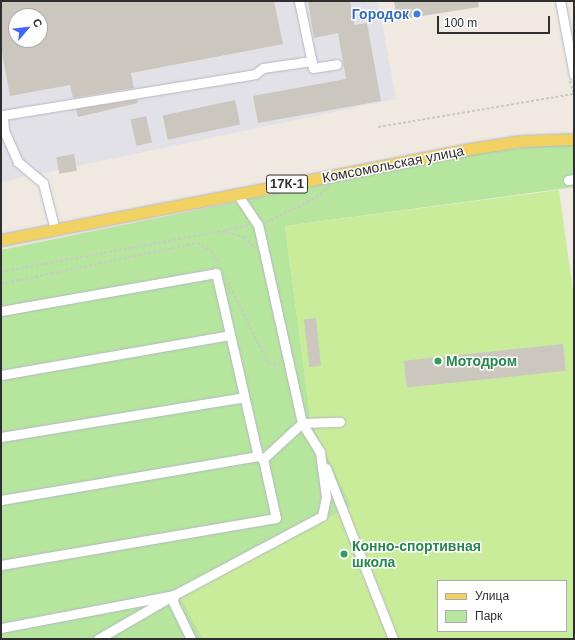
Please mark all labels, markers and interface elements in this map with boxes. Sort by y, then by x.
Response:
place label: Городок [352,6,409,22]
north arrow [8,8,48,48]
scale bar [439,8,552,34]
marker: Городок [412,9,422,19]
text: 100 m [444,16,477,30]
text: С [31,17,45,29]
street label: Комсомольская улица [321,142,465,186]
road number: 17К-1 [266,173,308,195]
place label: Мотодром [446,353,517,369]
marker: Мотодром [433,356,443,366]
place label: Конно-спортивная школа [352,538,481,570]
marker: Конно-спортивная школа [339,549,349,559]
legend [437,580,567,632]
text: Улица [475,589,509,603]
text: Парк [475,609,502,623]

